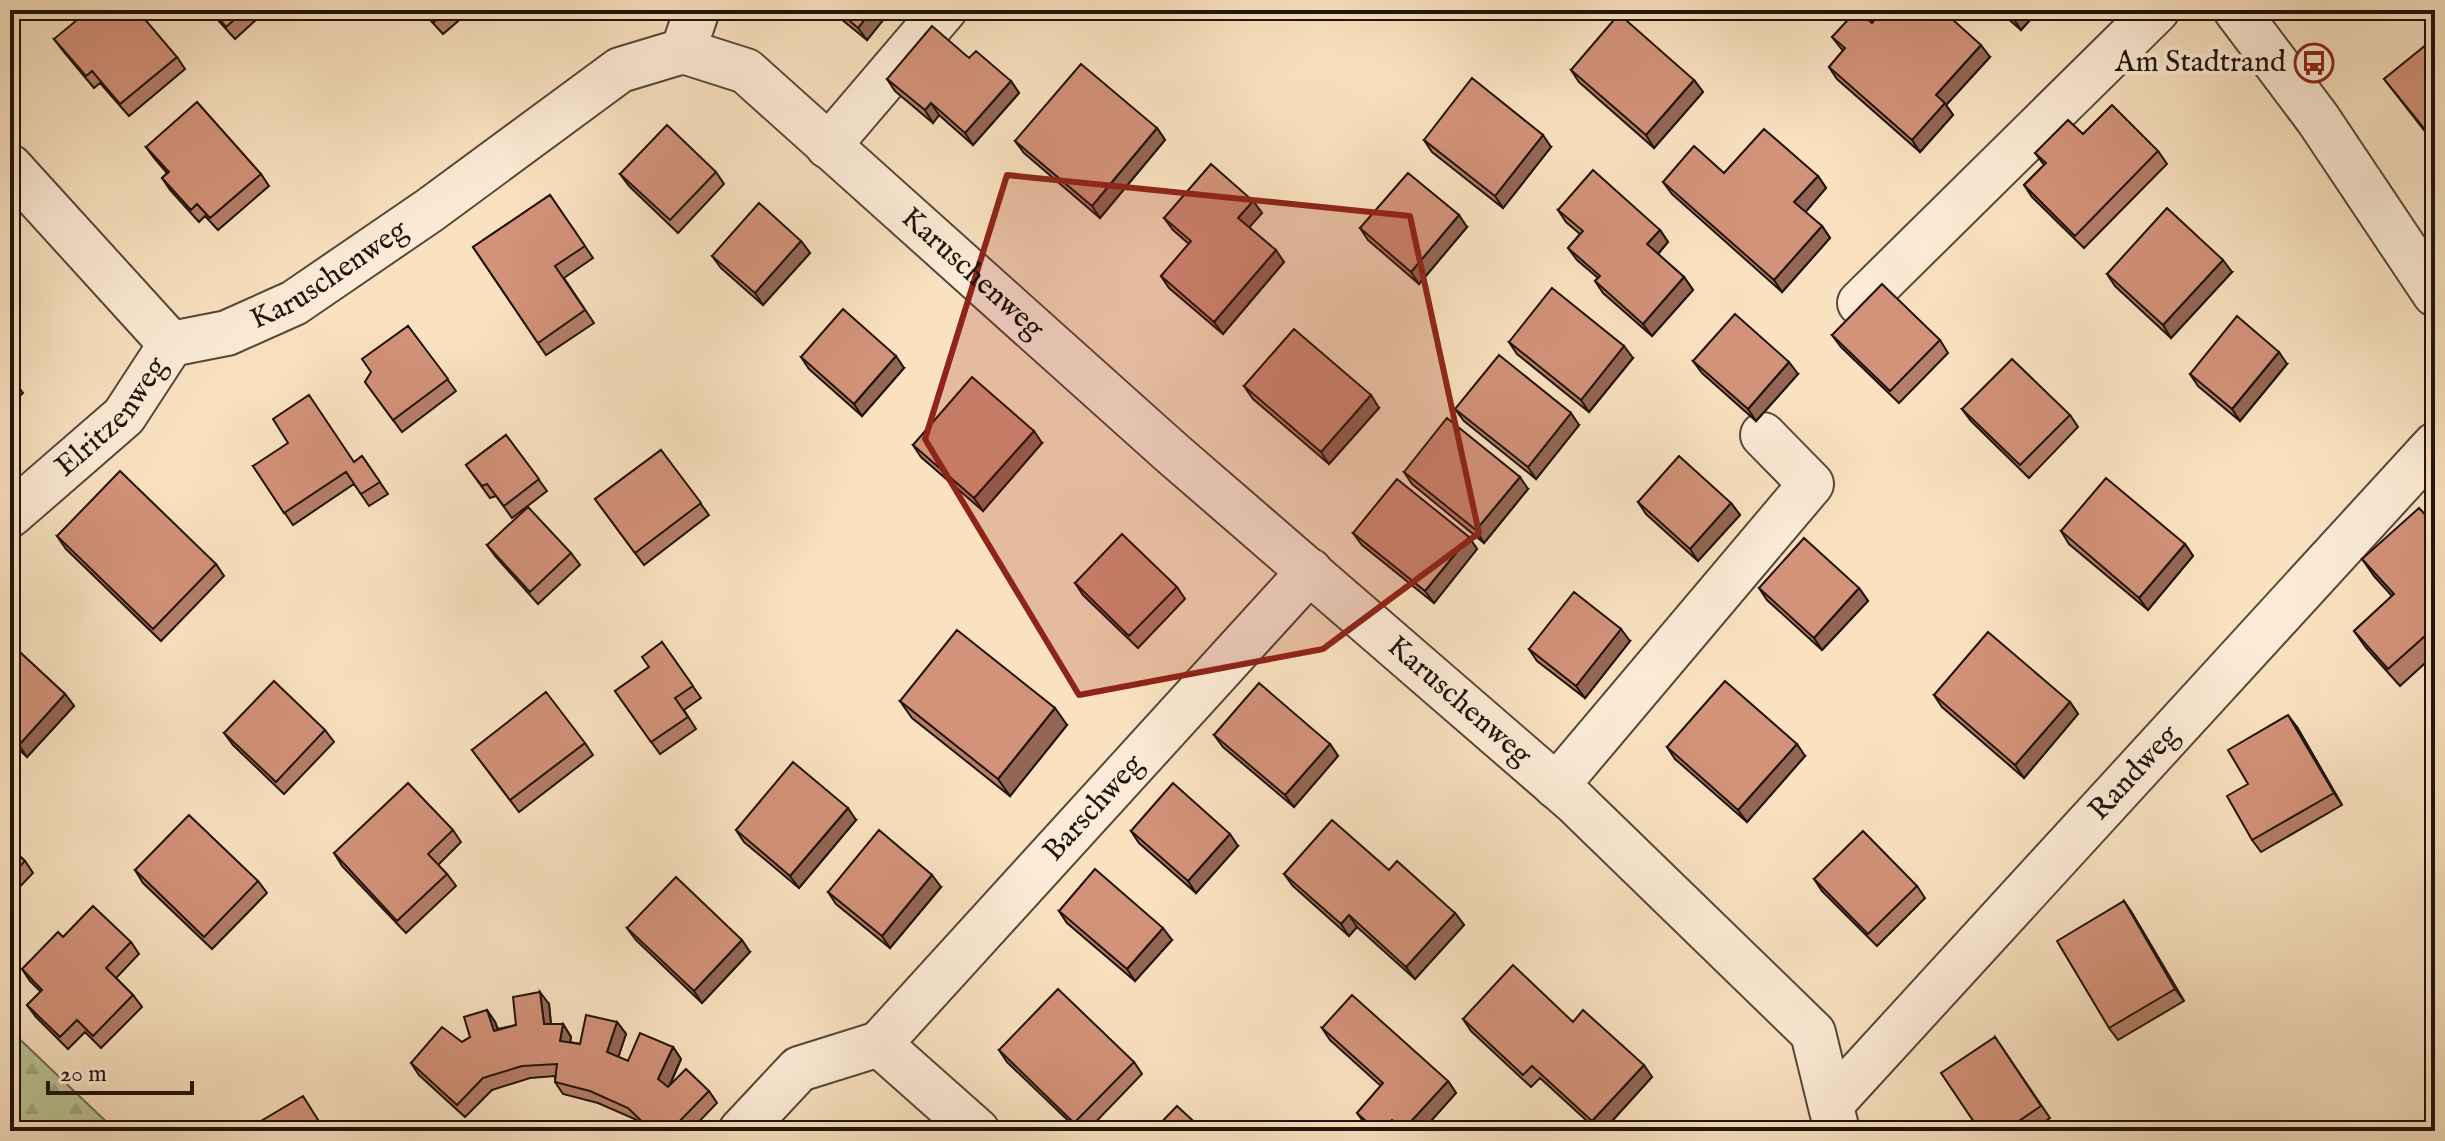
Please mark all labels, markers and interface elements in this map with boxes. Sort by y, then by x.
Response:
bus stop icon: Am Stadtrand [2293,42,2335,84]
place label: Am Stadtrand [2114,44,2287,82]
street label: Karuschenweg [892,200,1052,348]
street label: Karuschenweg [245,211,416,339]
street label: Elritzenweg [48,349,177,486]
street label: Karuschenweg [1378,628,1540,775]
street label: Randweg [2081,717,2188,829]
street label: Barschweg [1035,746,1153,870]
scale bar [48,1045,192,1095]
text: 20 m [60,1059,107,1090]

